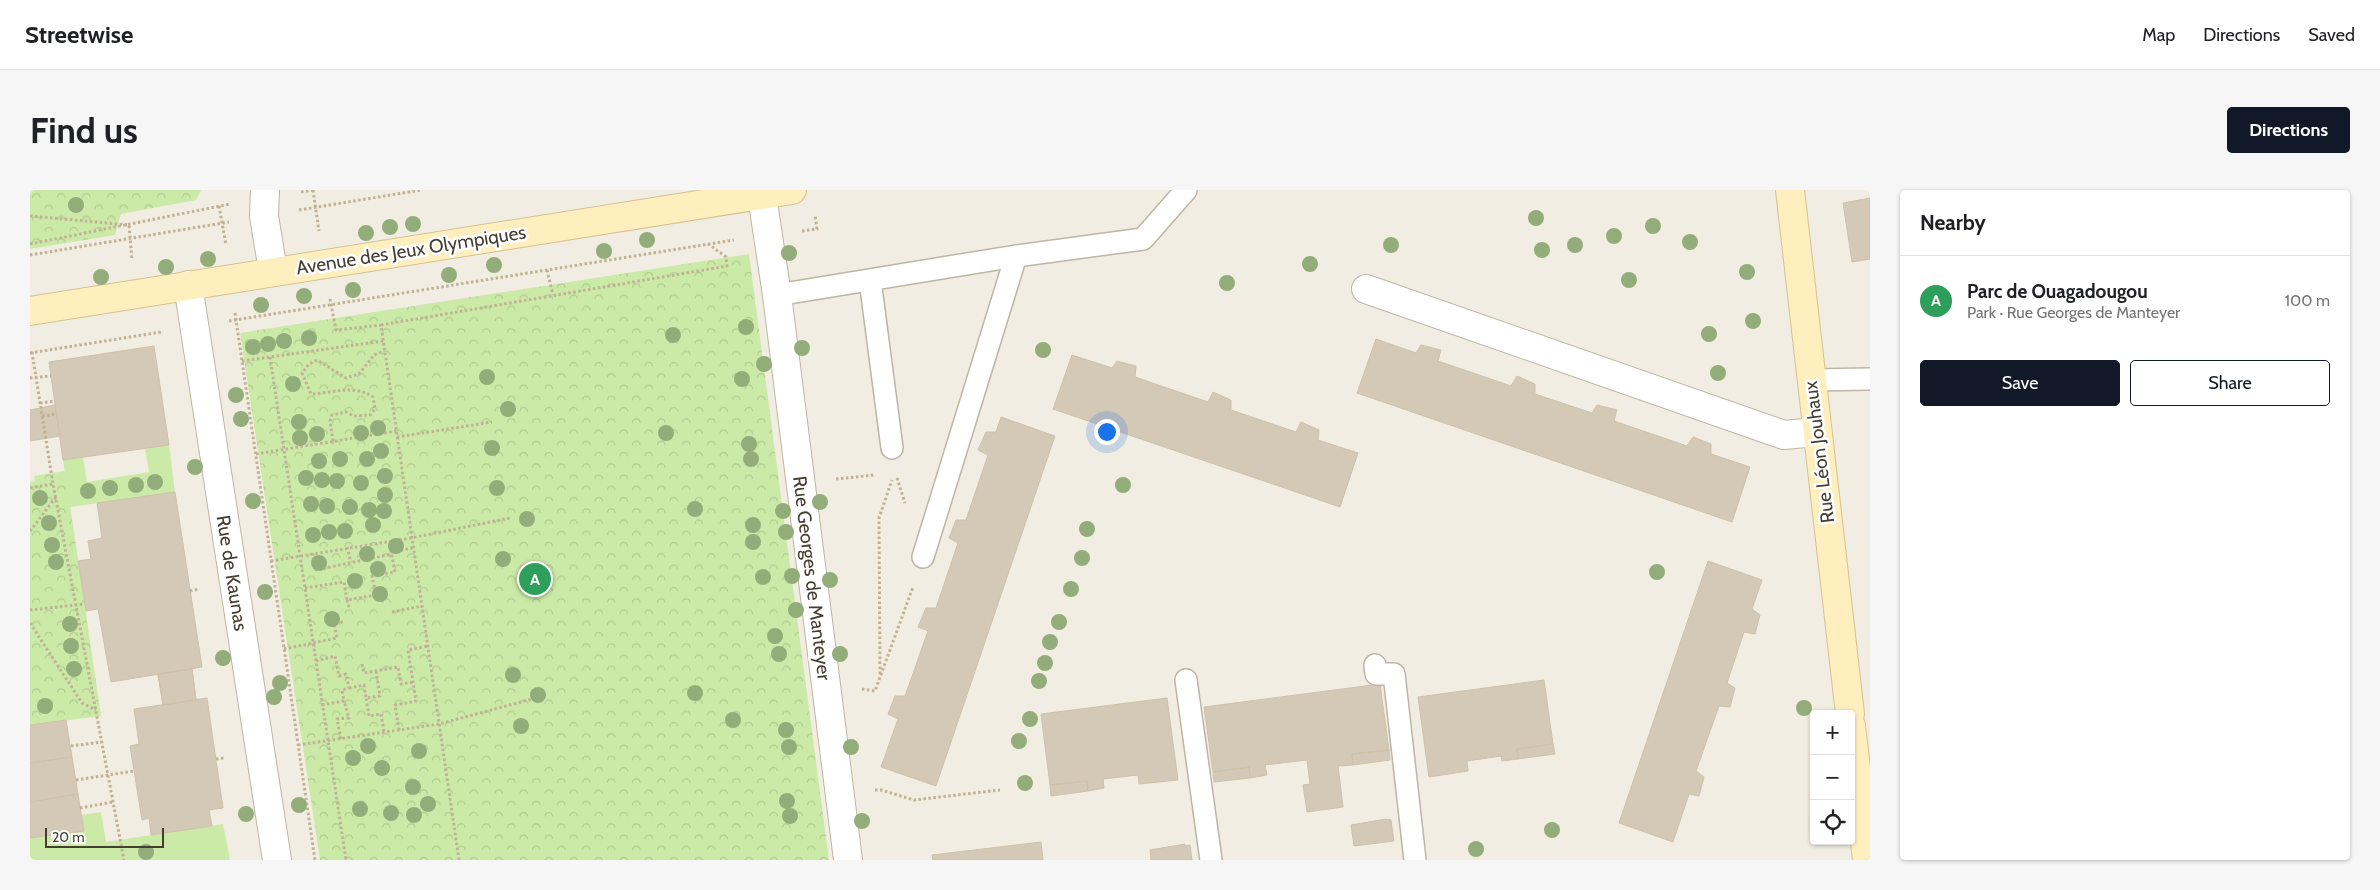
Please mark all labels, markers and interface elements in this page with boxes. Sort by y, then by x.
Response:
text: Streetwise [25,20,133,49]
text: Map [2142,24,2175,46]
text: Directions [2203,24,2280,46]
text: Saved [2308,24,2355,46]
button: Directions [2227,107,2350,153]
text: Find us [30,109,138,152]
text: Nearby [1920,210,1986,235]
street label: Avenue des Jeux Olympiques [294,220,528,280]
text: Parc de Ouagadougou [1967,280,2148,303]
text: A [1931,291,1941,310]
text: 100 m [2285,291,2330,310]
text: Park · Rue Georges de Manteyer [1967,303,2180,322]
button: Save [1920,360,2120,406]
button: Share [2130,360,2330,406]
street label: Rue Léon Jouhaux [1799,380,1839,524]
your location [1094,419,1120,445]
street label: Rue Georges de Manteyer [788,474,836,682]
street label: Rue de Kaunas [211,513,253,633]
pin: A [519,560,551,598]
map controls [1810,710,1855,845]
button: + [1810,710,1855,755]
button: − [1810,755,1855,800]
button: locate [1810,800,1855,845]
scale bar [45,825,164,848]
text: 20 m [52,828,85,846]

